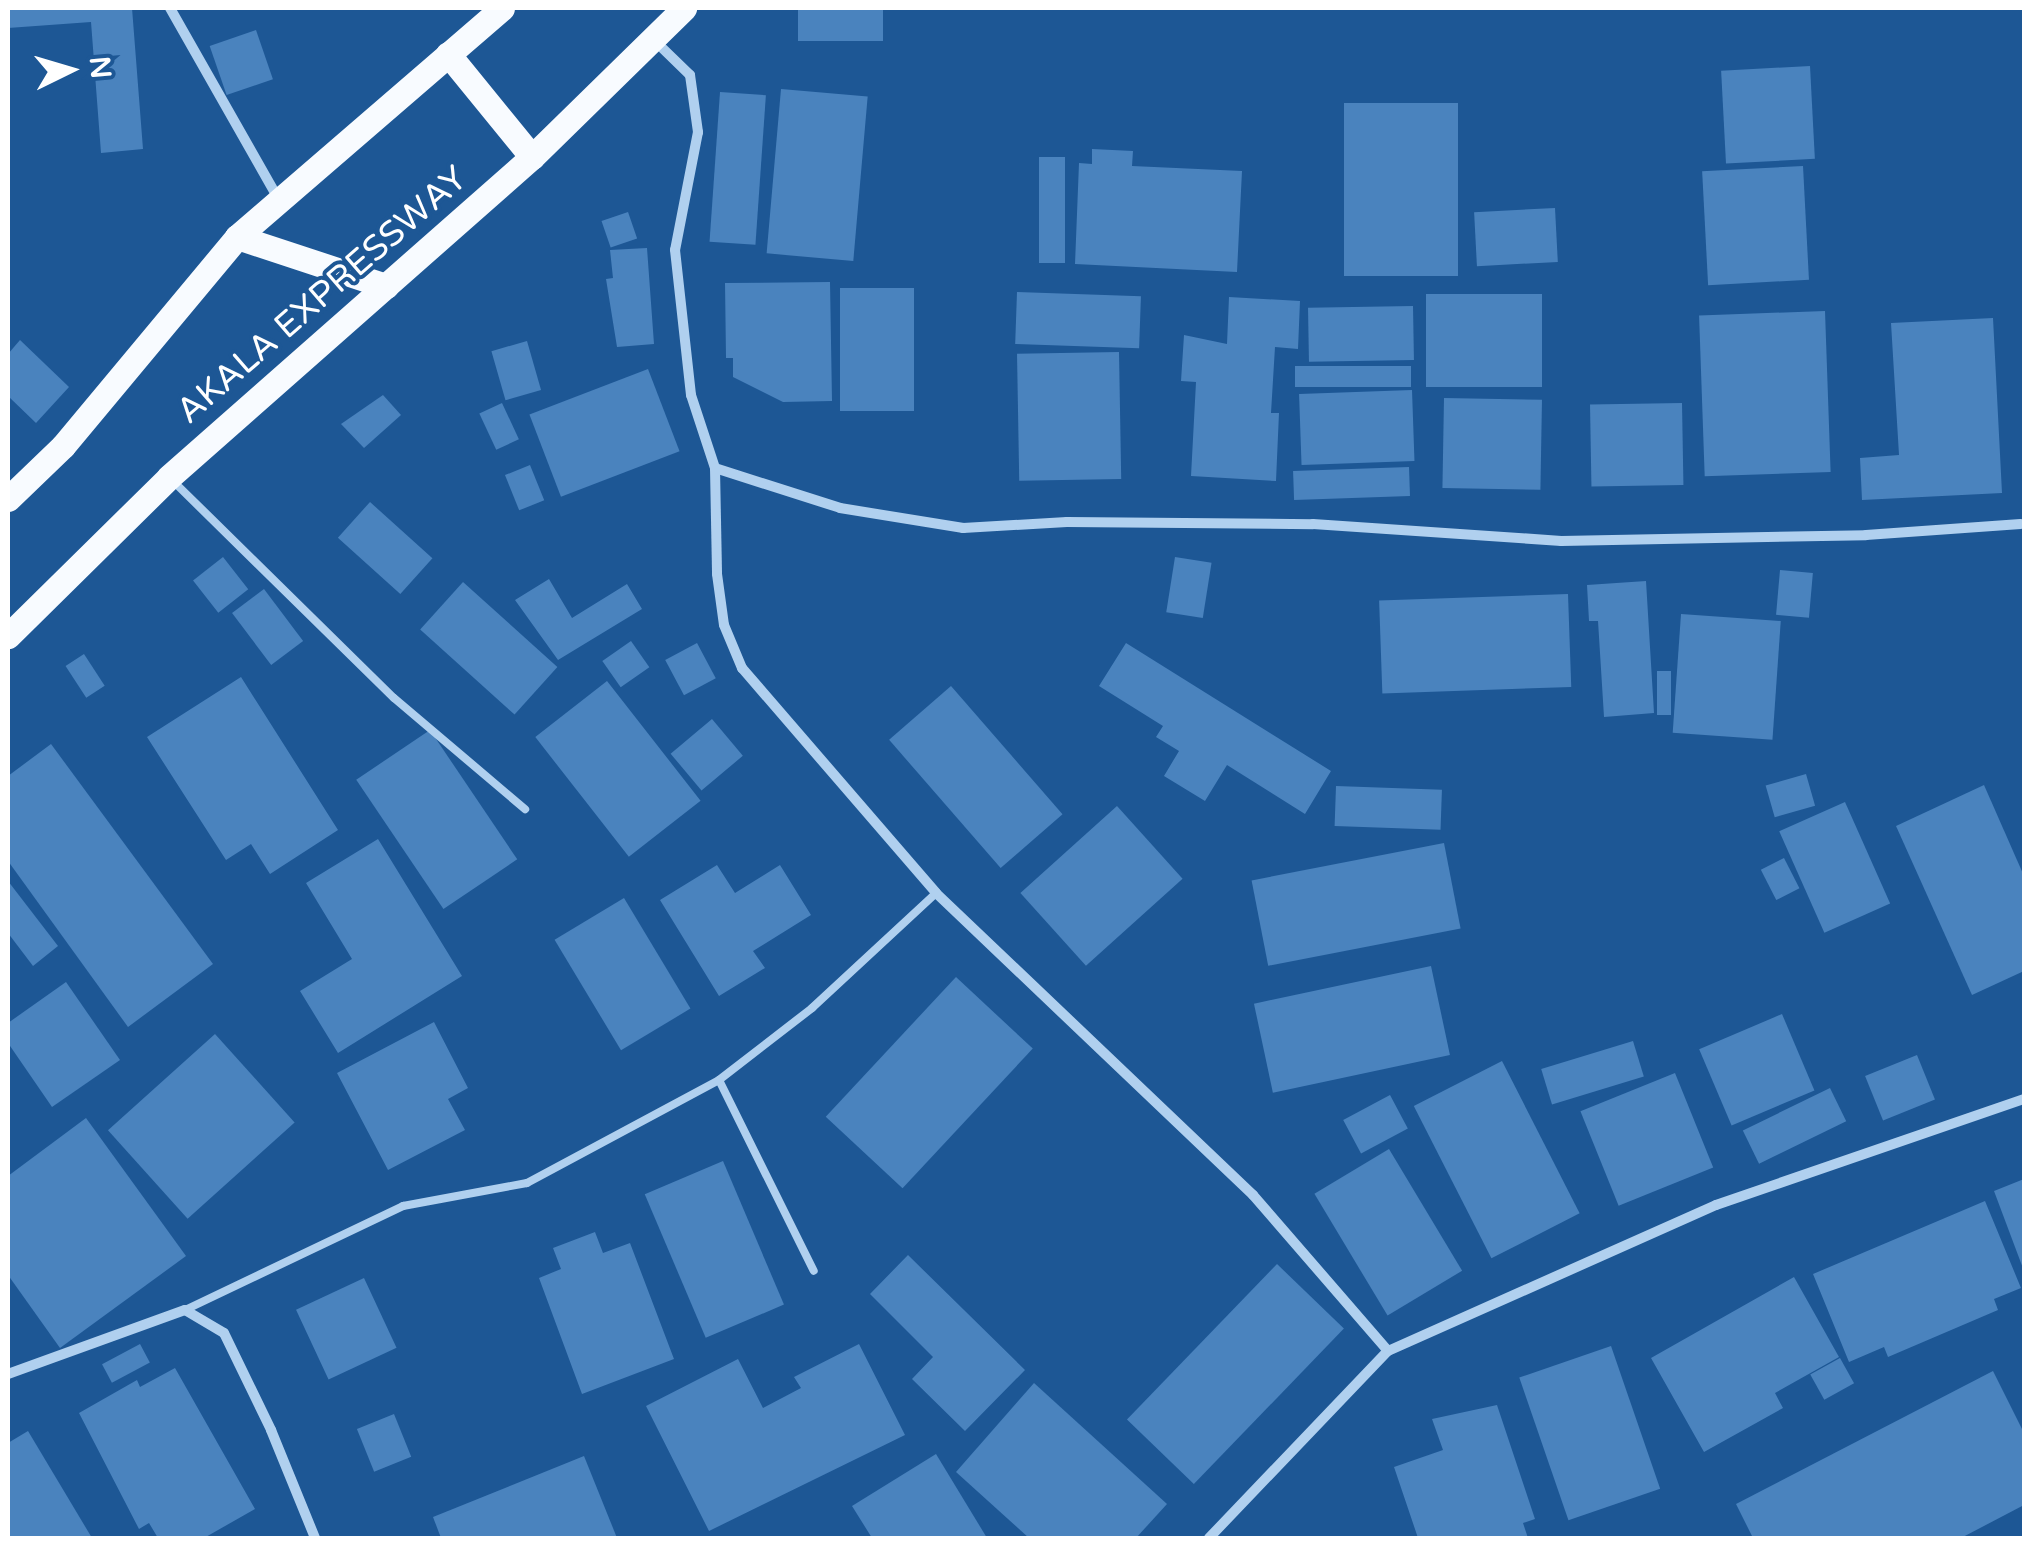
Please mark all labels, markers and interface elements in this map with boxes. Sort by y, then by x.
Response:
north arrow [20,20,120,120]
text: N [82,55,118,80]
street label: AKALA EXPRESSWAY [168,157,476,433]

